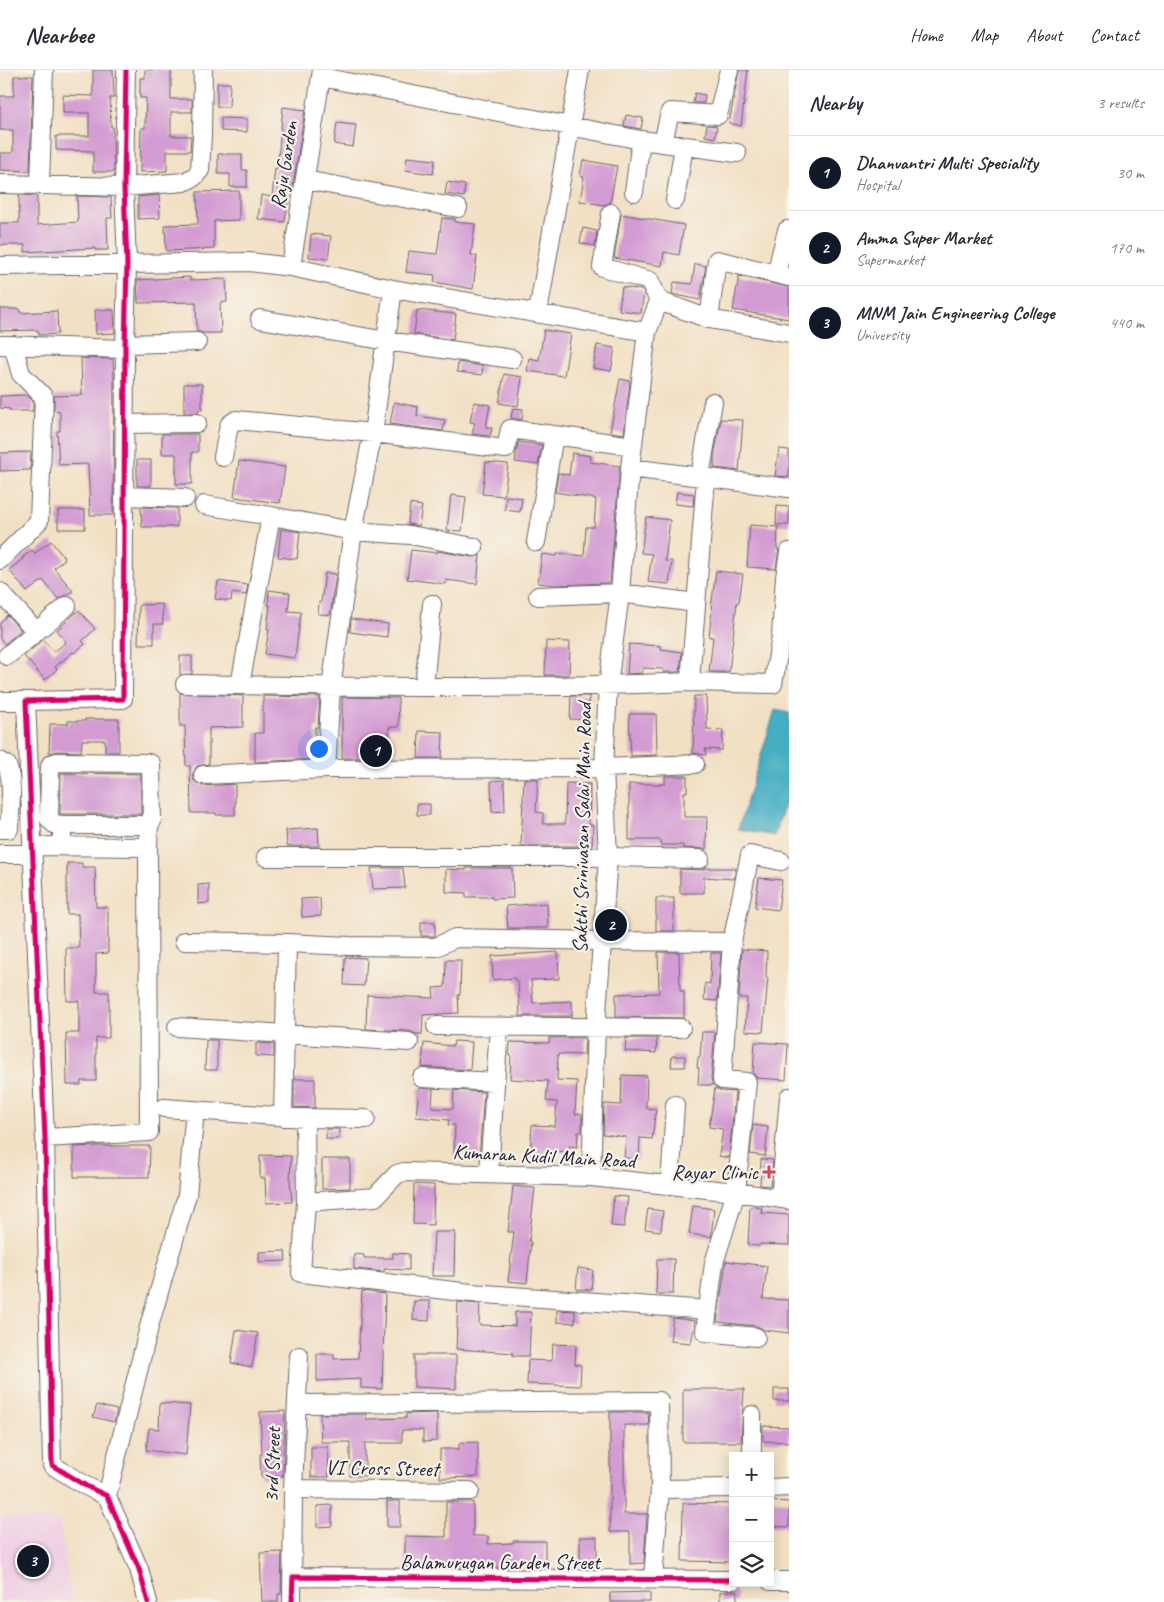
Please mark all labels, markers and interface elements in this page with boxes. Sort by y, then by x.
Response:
text: Nearbee [25,20,93,50]
text: Home [910,24,943,46]
text: Map [971,24,998,46]
text: About [1026,24,1062,46]
text: Contact [1090,24,1139,46]
text: Nearby [809,90,862,116]
text: 3 results [1097,93,1144,113]
street label: Raju Garden [264,119,304,211]
text: Dhanvantri Multi Speciality [856,151,1038,175]
text: 1 [821,163,829,183]
text: 30 m [1117,163,1144,183]
text: Hospital [856,175,900,195]
text: Amma Super Market [856,226,992,250]
text: 2 [821,238,829,258]
text: 170 m [1110,238,1144,258]
text: Supermarket [856,250,924,270]
text: MNM Jain Engineering College [856,301,1055,325]
text: 3 [821,313,829,333]
text: 440 m [1110,313,1144,333]
text: University [856,325,909,345]
street label: Sakthi Srinivasan Salai Main Road [567,699,597,954]
pin: 1 [360,732,392,770]
your location [306,736,332,762]
pin: 2 [595,906,627,944]
street label: Kumaran Kudil Main Road [452,1138,639,1174]
place label: Rayar Clinic [672,1159,760,1185]
marker: Rayar Clinic [762,1165,776,1179]
street label: 3rd Street [258,1425,286,1503]
map controls [729,1452,774,1587]
button: + [729,1452,774,1497]
street label: VI Cross Street [325,1454,442,1482]
button: − [729,1497,774,1542]
pin: 3 [17,1542,49,1580]
button: layers [729,1542,774,1587]
street label: Balamurugan Garden Street [400,1549,602,1575]

